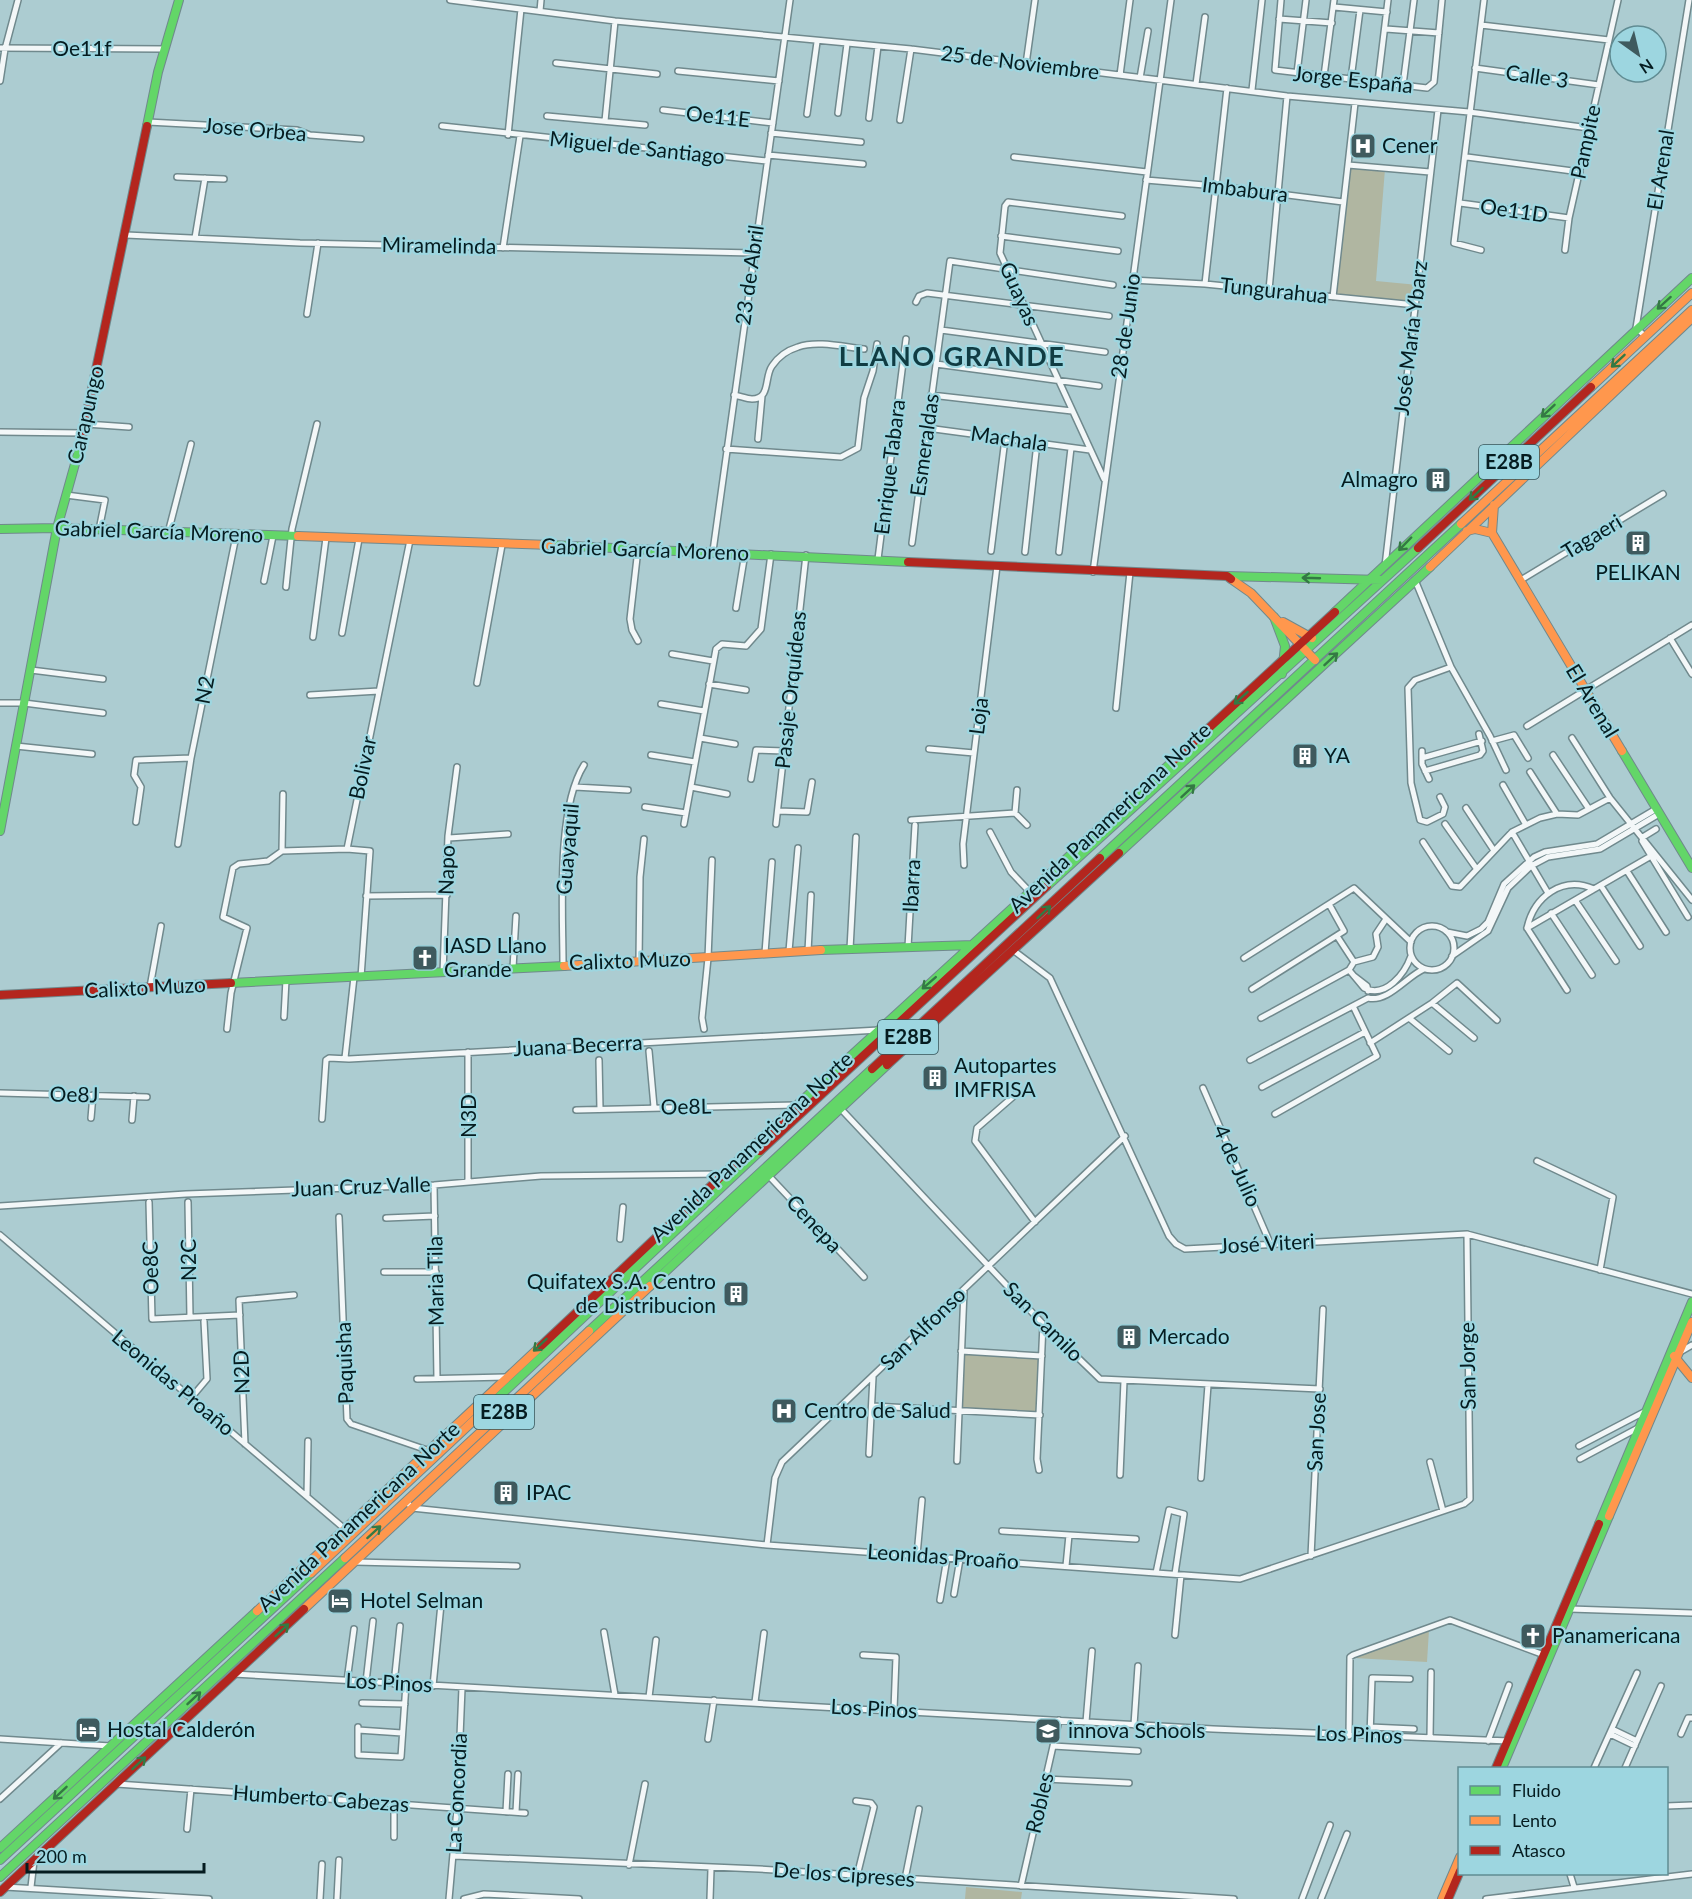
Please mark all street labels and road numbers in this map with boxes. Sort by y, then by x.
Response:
street label: Oe11f [52,35,112,60]
street label: 25 de Noviembre [939,39,1101,84]
street label: Calle 3 [1504,59,1570,92]
street label: Jorge España [1292,60,1414,97]
street label: Oe11E [685,100,751,131]
street label: Pampite [1564,102,1605,181]
street label: Jose Orbea [202,112,308,145]
street label: Miguel de Santiago [548,125,726,168]
street label: El Arenal [1641,128,1678,212]
street label: Imbabura [1201,171,1290,206]
street label: Oe11D [1479,192,1550,227]
street label: 23 de Abril [729,223,768,326]
street label: Miramelinda [382,231,497,258]
street label: Guayas [995,258,1045,329]
street label: José María Ybarz [1388,259,1431,417]
street label: 28 de Junio [1105,271,1144,380]
street label: Tungurahua [1219,271,1329,308]
street label: Carapungo [61,363,108,466]
street label: Esmeraldas [904,392,943,498]
street label: Enrique Tabara [868,398,909,536]
street label: Machala [969,420,1049,455]
road number: E28B [1479,445,1539,479]
street label: Tagaeri [1557,508,1626,563]
street label: Gabriel García Moreno [54,514,264,547]
street label: Gabriel García Moreno [540,532,750,565]
street label: Pasaje Orquídeas [769,610,810,770]
street label: El Arenal [1562,659,1625,741]
street label: N2 [189,673,218,706]
street label: Loja [963,696,992,736]
street label: Avenida Panamericana Norte [1003,717,1215,917]
street label: Bolivar [343,733,380,802]
street label: Guayaquil [550,802,583,896]
street label: Napo [432,845,459,895]
street label: Ibarra [897,859,924,913]
street label: Calixto Muzo [569,945,691,974]
street label: Calixto Muzo [83,971,207,1002]
road number: E28B [878,1020,938,1054]
street label: Juana Becerra [513,1029,643,1060]
street label: Avenida Panamericana Norte [645,1046,857,1246]
street label: Oe8J [49,1081,99,1106]
street label: Oe8L [660,1093,712,1118]
street label: N3D [455,1094,480,1138]
street label: 4 de Julio [1209,1120,1268,1210]
street label: Juan Cruz Valle [291,1171,431,1200]
street label: Cenepa [782,1189,848,1257]
street label: José Viteri [1218,1228,1315,1257]
street label: Maria Tila [421,1236,448,1326]
street label: N2C [175,1239,200,1281]
street label: Oe8C [137,1241,162,1295]
street label: San Camilo [999,1276,1089,1366]
street label: San Alfonso [874,1281,970,1375]
street label: Paquisha [330,1321,357,1405]
street label: San Jorge [1453,1322,1480,1410]
street label: Leonidas Proaño [108,1323,240,1440]
street label: N2D [227,1350,254,1395]
street label: San Jose [1301,1392,1330,1472]
road number: E28B [474,1395,534,1429]
street label: Avenida Panamericana Norte [252,1416,464,1616]
street label: Leonidas Proaño [866,1538,1020,1573]
street label: Los Pinos [345,1667,433,1696]
street label: Los Pinos [830,1693,918,1722]
street label: Los Pinos [1315,1719,1403,1748]
street label: La Concordia [440,1732,471,1854]
street label: Robles [1019,1770,1058,1835]
street label: Humberto Cabezas [232,1779,410,1816]
street label: De los Cipreses [772,1856,916,1891]

